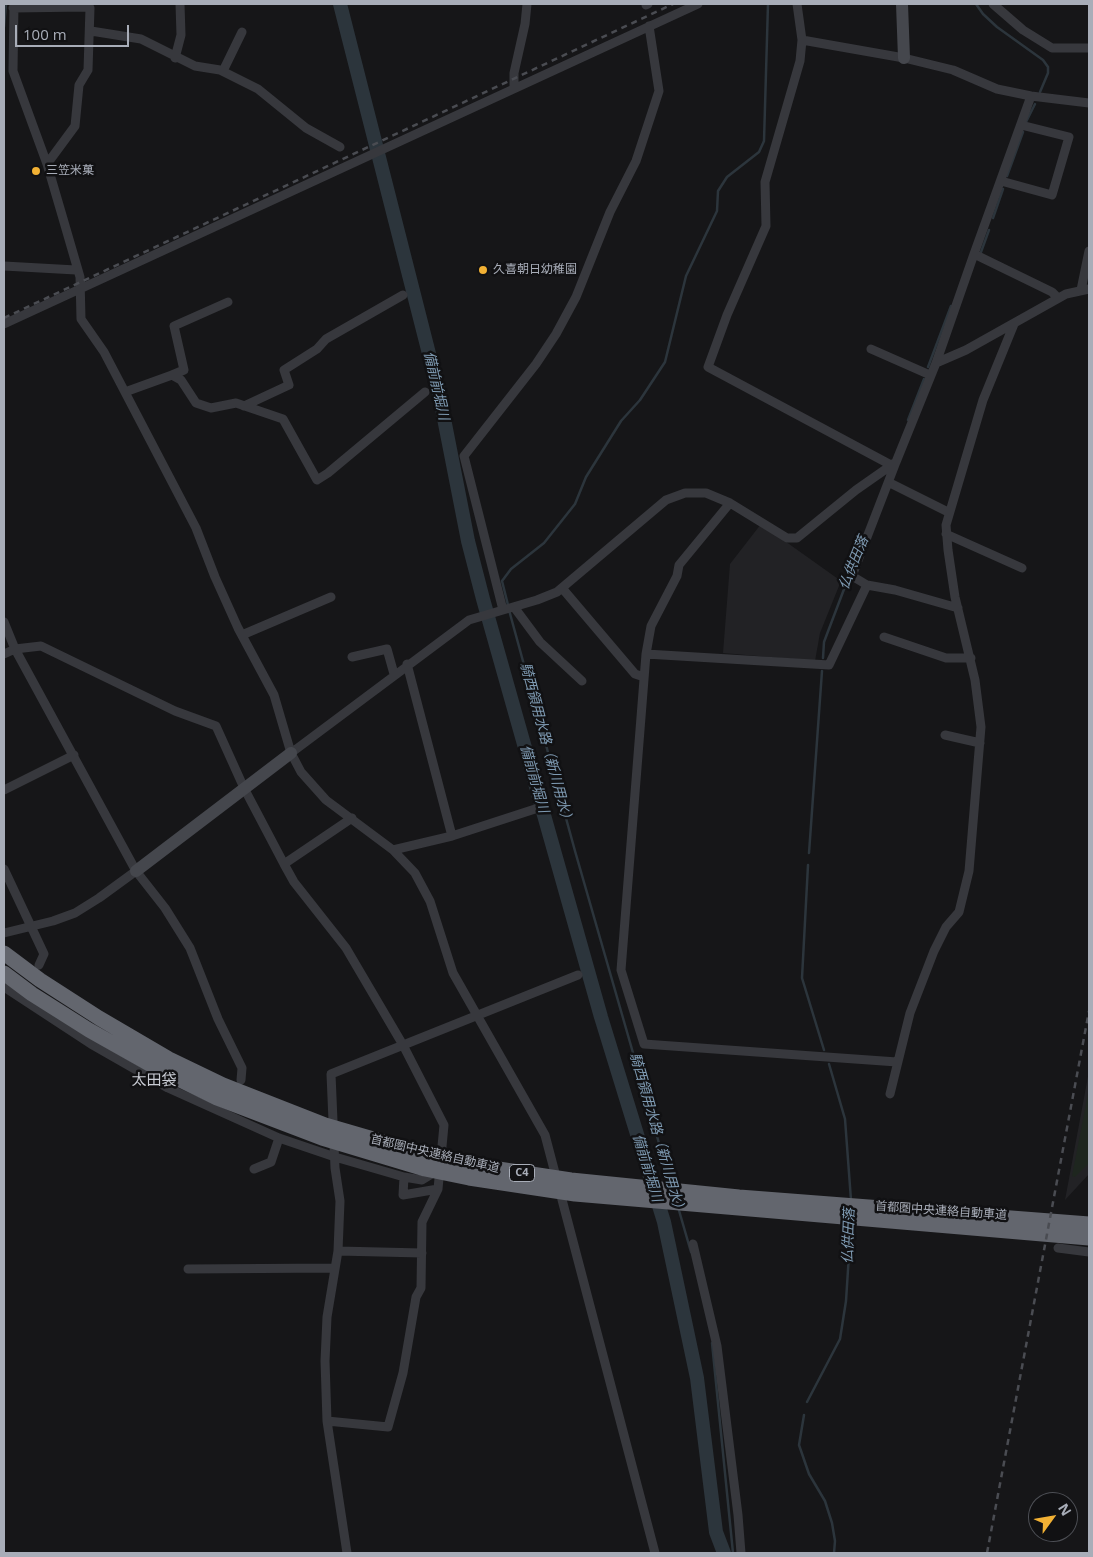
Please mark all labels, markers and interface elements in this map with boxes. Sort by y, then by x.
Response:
scale bar [18,15,131,47]
text: 100 m [23,24,67,44]
place label: 三笠米菓 [46,164,94,178]
marker: 三笠米菓 [30,165,42,177]
place label: 久喜朝日幼稚園 [493,263,577,277]
marker: 久喜朝日幼稚園 [477,264,489,276]
water label: 備前前堀川 [420,350,452,422]
water label: 仏供田落 [836,534,872,592]
water label: 騎西領用水路（新川用水） [516,661,576,827]
water label: 備前前堀川 [516,743,552,815]
water label: 騎西領用水路（新川用水） [626,1051,688,1217]
district label: 太田袋 [132,1072,176,1090]
street label: 首都圏中央連絡自動車道 [369,1132,501,1176]
water label: 備前前堀川 [629,1132,665,1204]
road number: C4 [510,1164,534,1182]
street label: 首都圏中央連絡自動車道 [875,1199,1007,1223]
water label: 仏供田落 [840,1208,858,1264]
north arrow [1028,1492,1078,1542]
text: N [1054,1499,1076,1519]

